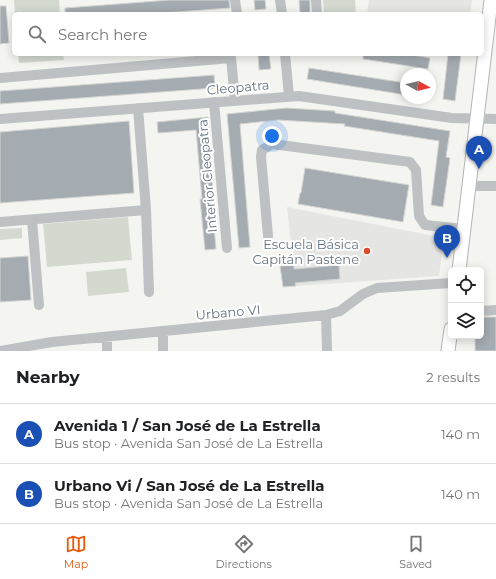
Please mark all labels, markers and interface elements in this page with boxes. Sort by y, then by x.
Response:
search box [12,12,484,56]
icon: search [26,23,48,45]
text: Search here [58,25,147,44]
north arrow [400,68,436,104]
street label: Cleopatra [206,76,270,98]
street label: Interior Cleopatra [194,119,220,233]
your location [262,126,282,146]
pin: A [466,136,492,169]
pin: B [434,225,460,258]
place label: Escuela Básica Capitán Pastene [252,236,359,267]
marker: Escuela Básica Capitán Pastene [362,246,372,256]
map controls [448,267,484,339]
button: locate [448,267,484,303]
street label: Urbano VI [195,301,261,323]
button: layers [448,303,484,339]
text: Nearby [16,367,80,387]
text: 2 results [426,369,480,385]
text: Avenida 1 / San José de La Estrella [54,416,321,435]
text: A [24,426,34,442]
text: 140 m [441,426,480,442]
text: Bus stop · Avenida San José de La Estrella [54,435,323,451]
text: Urbano Vi / San José de La Estrella [54,476,325,495]
text: B [24,486,34,502]
text: 140 m [441,486,480,502]
text: Bus stop · Avenida San José de La Estrella [54,495,323,511]
tab: Map [64,533,88,571]
tab: Directions [216,533,272,571]
tab: Saved [399,533,432,571]

